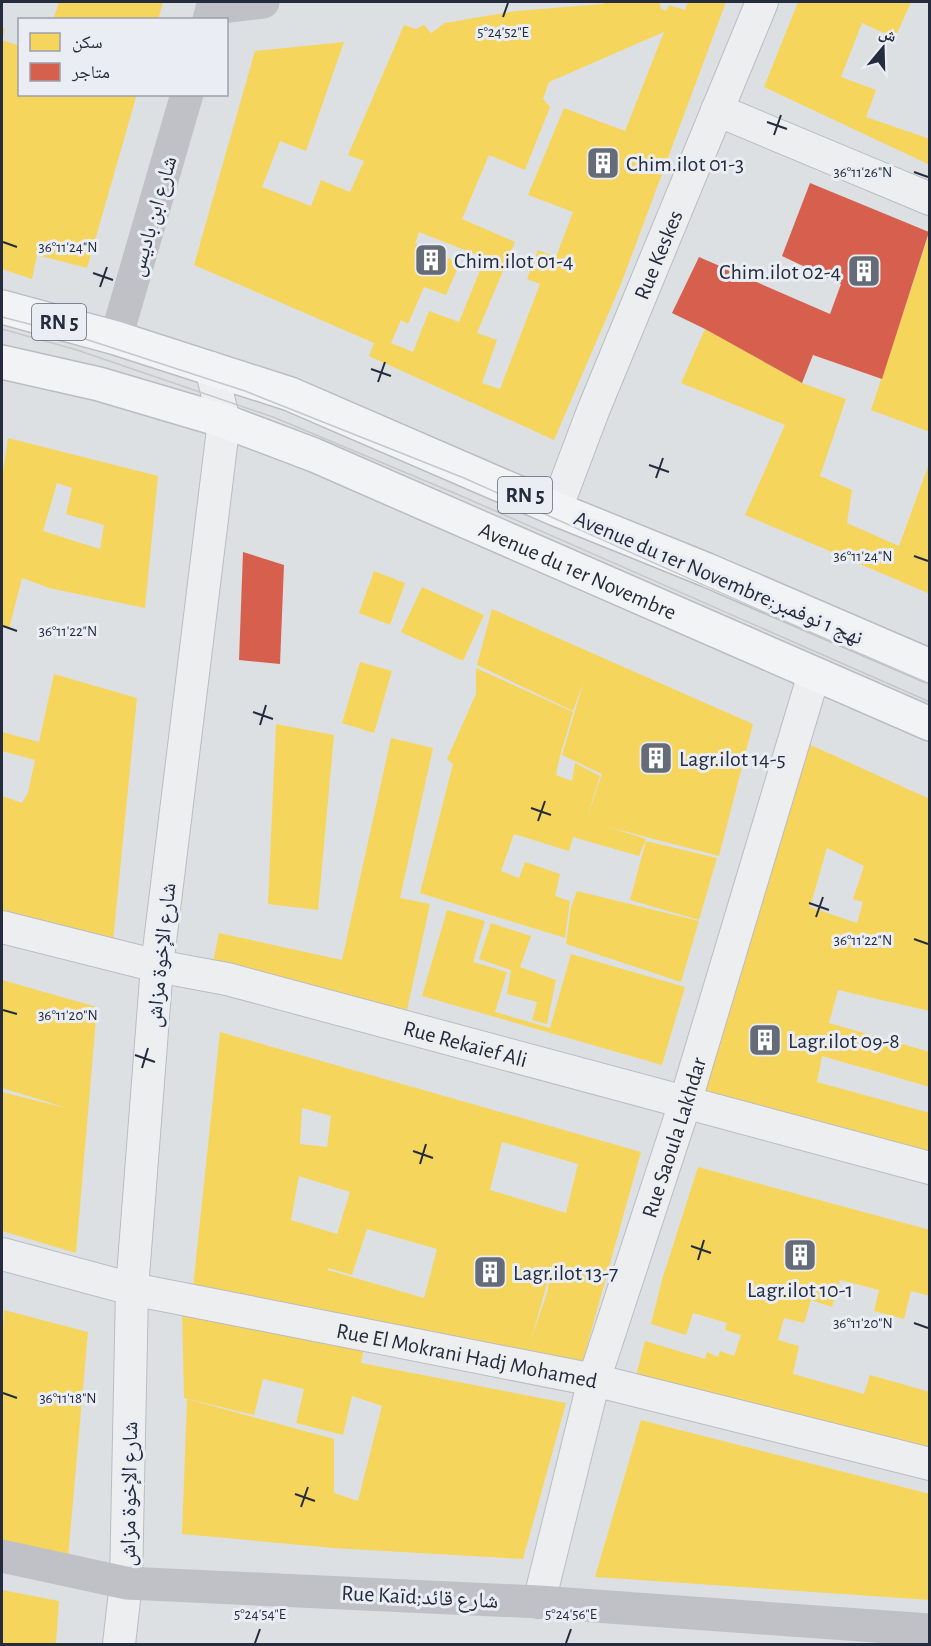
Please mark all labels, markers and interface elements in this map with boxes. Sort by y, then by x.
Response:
legend [18,18,228,96]
north arrow [853,18,913,78]
text: ش [877,24,898,46]
text: 5°24'52"E [477,25,529,40]
text: سكن [72,34,103,53]
text: متاجر [71,64,110,82]
building icon: Chim.ilot 01-3 [585,145,621,181]
place label: Chim.ilot 01-3 [626,153,744,175]
street label: شارع ابن باديس [125,154,183,279]
text: 36°11'26"N [834,165,892,180]
street label: Rue Keskes [630,207,687,303]
text: 36°11'24"N [39,240,97,255]
building icon: Chim.ilot 01-4 [413,242,449,278]
place label: Chim.ilot 01-4 [454,250,574,272]
building icon: Chim.ilot 02-4 [846,253,882,289]
place label: Chim.ilot 02-4 [719,261,841,283]
road number: RN 5 [32,304,86,340]
road number: RN 5 [498,477,552,513]
street label: Avenue du 1er Novembre;نهج 1 نوفمبر [570,507,866,651]
street label: Avenue du 1er Novembre [476,518,679,624]
text: 36°11'24"N [834,549,892,564]
text: 36°11'22"N [39,624,97,639]
building icon: Lagr.ilot 14-5 [638,740,674,776]
place label: Lagr.ilot 14-5 [679,748,786,770]
street label: شارع الإخوة مزاش [142,882,182,1029]
text: 36°11'22"N [834,933,892,948]
text: 36°11'20"N [38,1008,98,1023]
street label: Rue Rekaïef Ali [401,1017,530,1071]
building icon: Lagr.ilot 09-8 [747,1022,783,1058]
place label: Lagr.ilot 09-8 [788,1030,900,1052]
street label: Rue Saoula Lakhdar [638,1055,710,1221]
building icon: Lagr.ilot 10-1 [782,1237,818,1273]
building icon: Lagr.ilot 13-7 [472,1254,508,1290]
place label: Lagr.ilot 13-7 [513,1262,618,1284]
place label: Lagr.ilot 10-1 [747,1279,853,1301]
text: 36°11'20"N [833,1316,893,1331]
street label: Rue El Mokrani Hadj Mohamed [334,1320,599,1392]
text: 36°11'18"N [39,1391,97,1406]
street label: شارع الإخوة مزاش [117,1421,143,1567]
street label: Rue Kaïd;شارع قائد [341,1582,499,1614]
text: 5°24'54"E [234,1607,286,1622]
text: 5°24'56"E [545,1607,597,1622]

